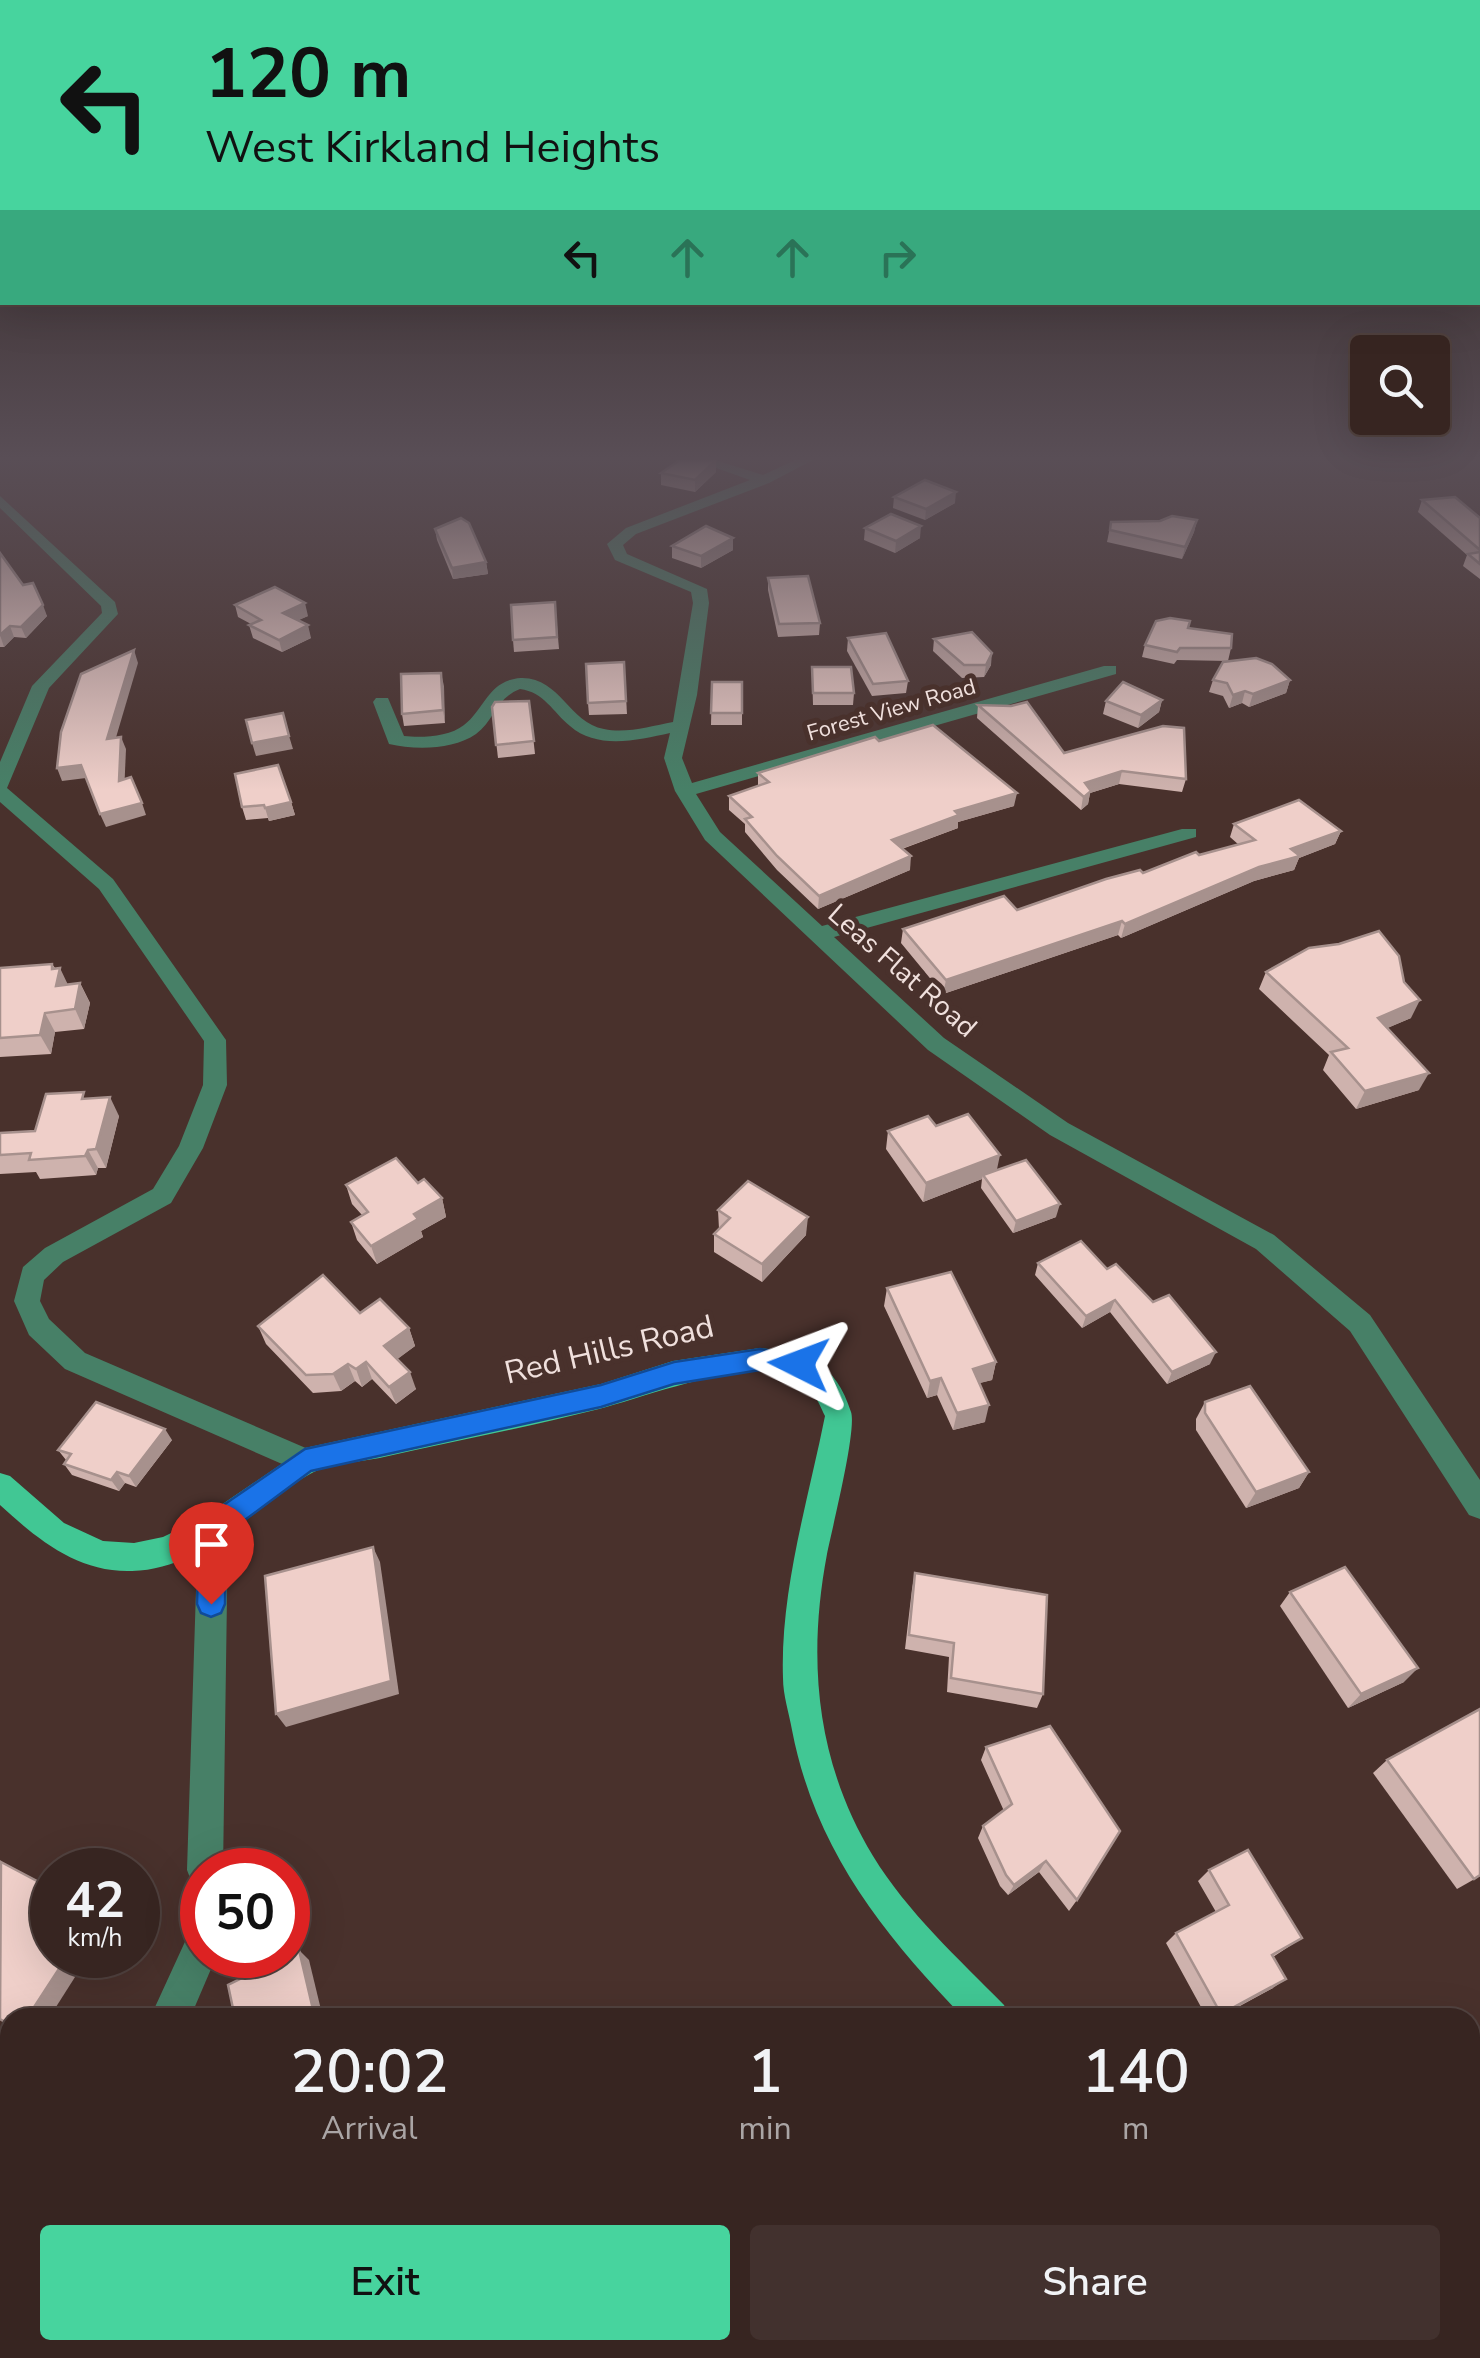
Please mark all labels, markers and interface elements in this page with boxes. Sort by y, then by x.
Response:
text: 120 m [205,26,411,122]
icon: left [40,40,170,170]
text: West Kirkland Heights [205,117,660,178]
icon: left [555,230,610,285]
icon: ahead [660,230,715,285]
icon: ahead [765,230,820,285]
icon: right [870,230,925,285]
map controls [1350,335,1450,435]
button: search [1350,335,1450,435]
street label: Forest View Road [803,672,979,748]
street label: Leas Flat Road [820,895,985,1046]
street label: Red Hills Road [500,1305,718,1394]
position arrow [747,1312,851,1416]
pin [169,1502,254,1605]
icon: arrive [184,1517,239,1572]
speed limit sign: 50 [180,1848,310,1978]
text: 42 [65,1866,125,1935]
text: km/h [67,1921,123,1955]
text: 20:02 [290,2031,448,2113]
text: 1 [747,2031,783,2113]
text: 140 [1082,2031,1190,2113]
text: Arrival [321,2107,417,2150]
text: min [739,2107,792,2150]
text: m [1122,2107,1150,2150]
button: Exit [40,2225,730,2340]
button: Share [750,2225,1440,2340]

